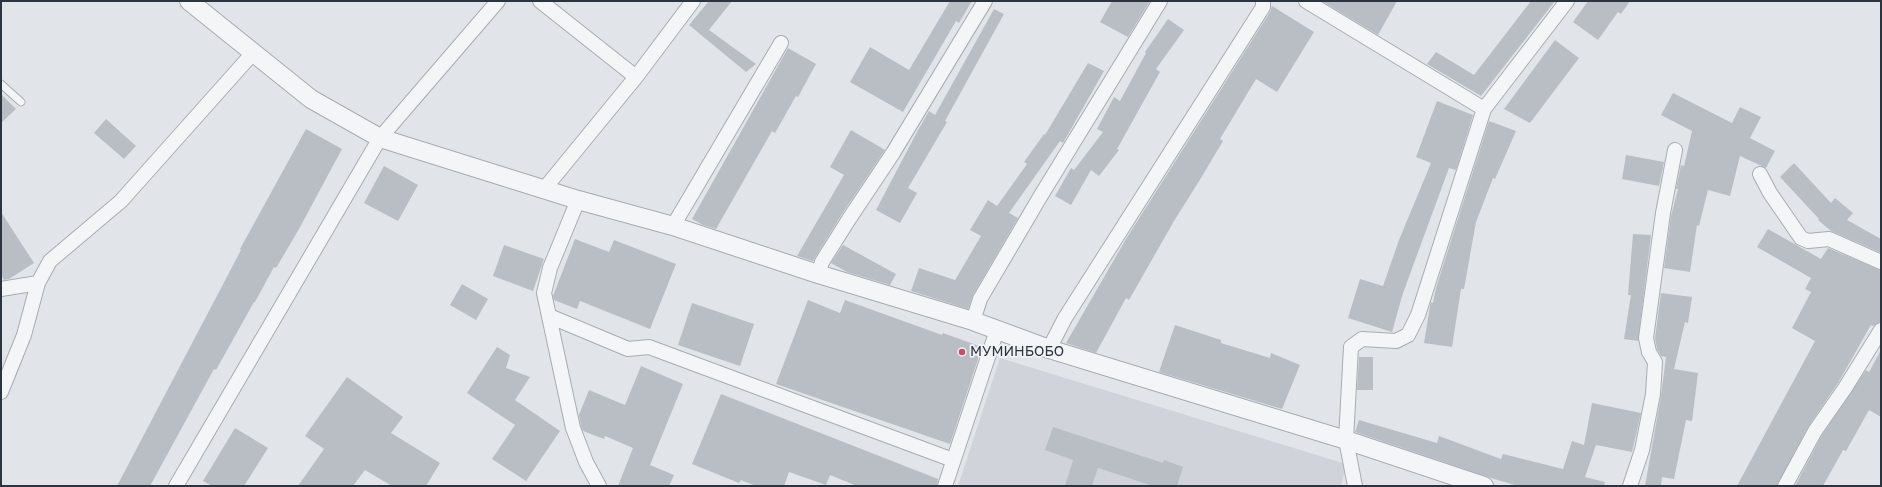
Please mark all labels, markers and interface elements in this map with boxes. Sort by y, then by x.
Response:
place label: МУМИНБОБО [970,344,1064,360]
marker: МУМИНБОБО [957,347,967,357]

